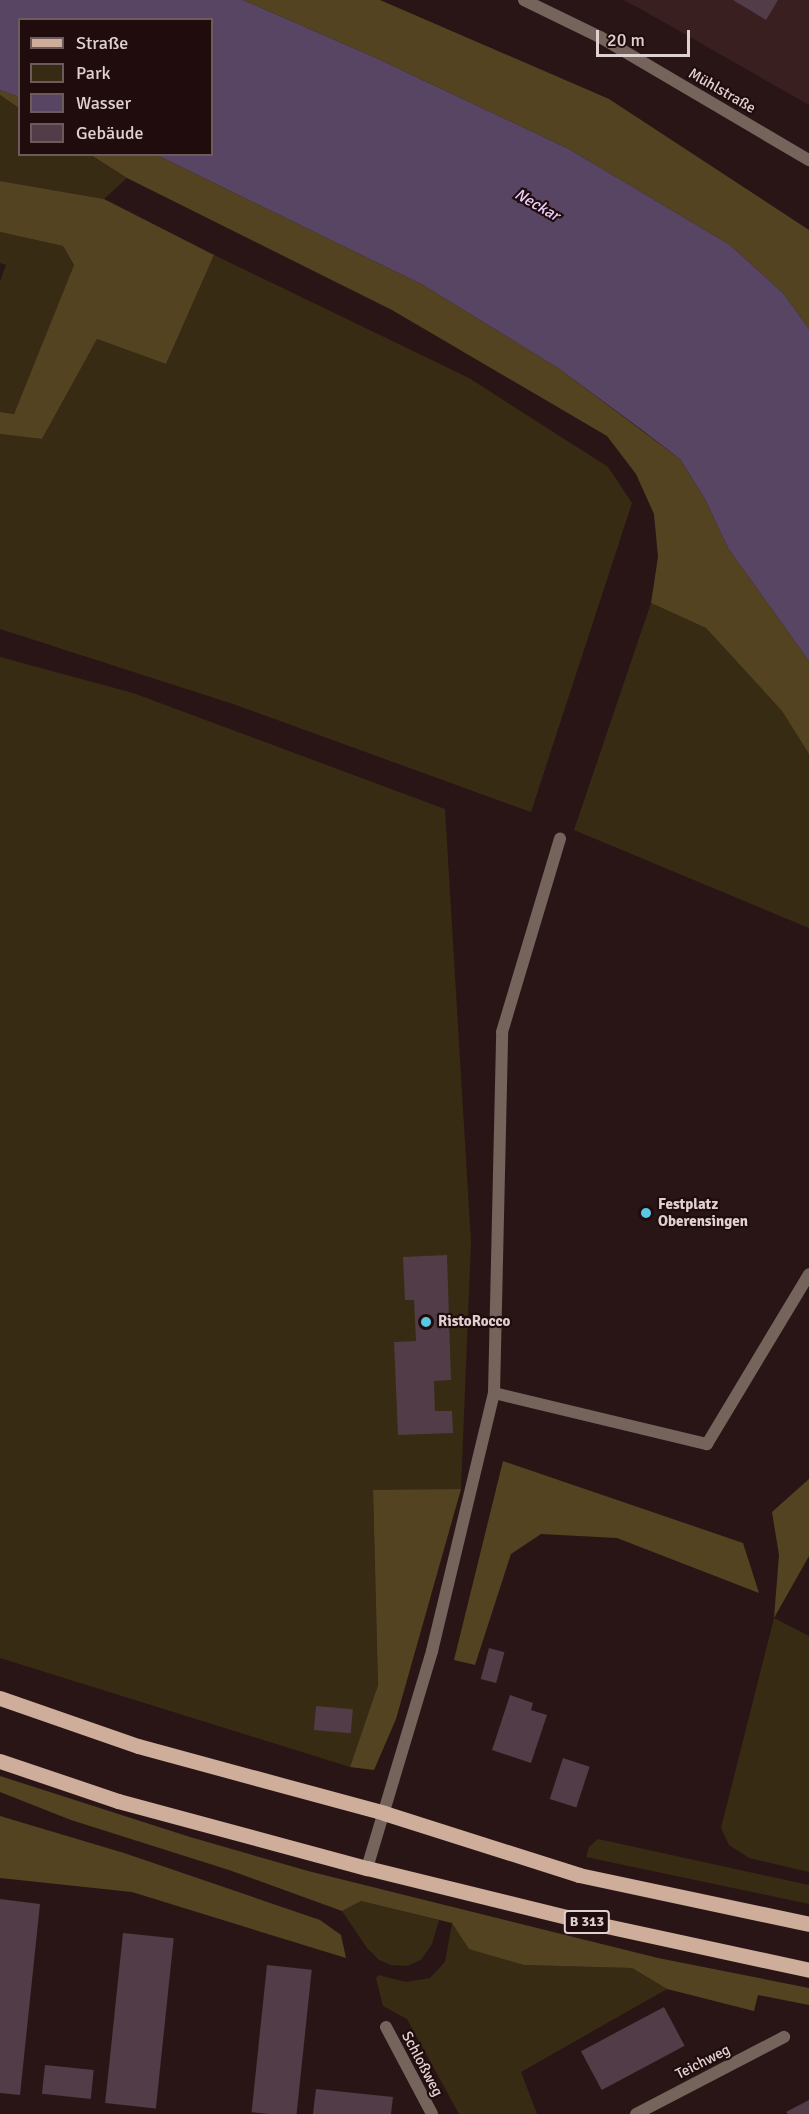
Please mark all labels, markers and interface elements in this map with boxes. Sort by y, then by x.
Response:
legend [18,18,213,156]
scale bar [599,18,694,56]
text: 20 m [607,29,645,51]
text: Straße [76,32,128,54]
text: Park [76,62,111,84]
street label: Mühlstraße [685,65,759,117]
text: Wasser [76,92,131,114]
text: Gebäude [76,122,144,144]
water label: Neckar [511,185,563,225]
place label: Festplatz Oberensingen [658,1195,748,1230]
marker: Festplatz Oberensingen [639,1206,653,1220]
place label: RistoRocco [438,1313,510,1331]
marker: RistoRocco [419,1315,433,1329]
road number: B 313 [563,1911,611,1933]
street label: Schloßweg [397,2028,447,2100]
street label: Teichweg [673,2041,733,2083]

